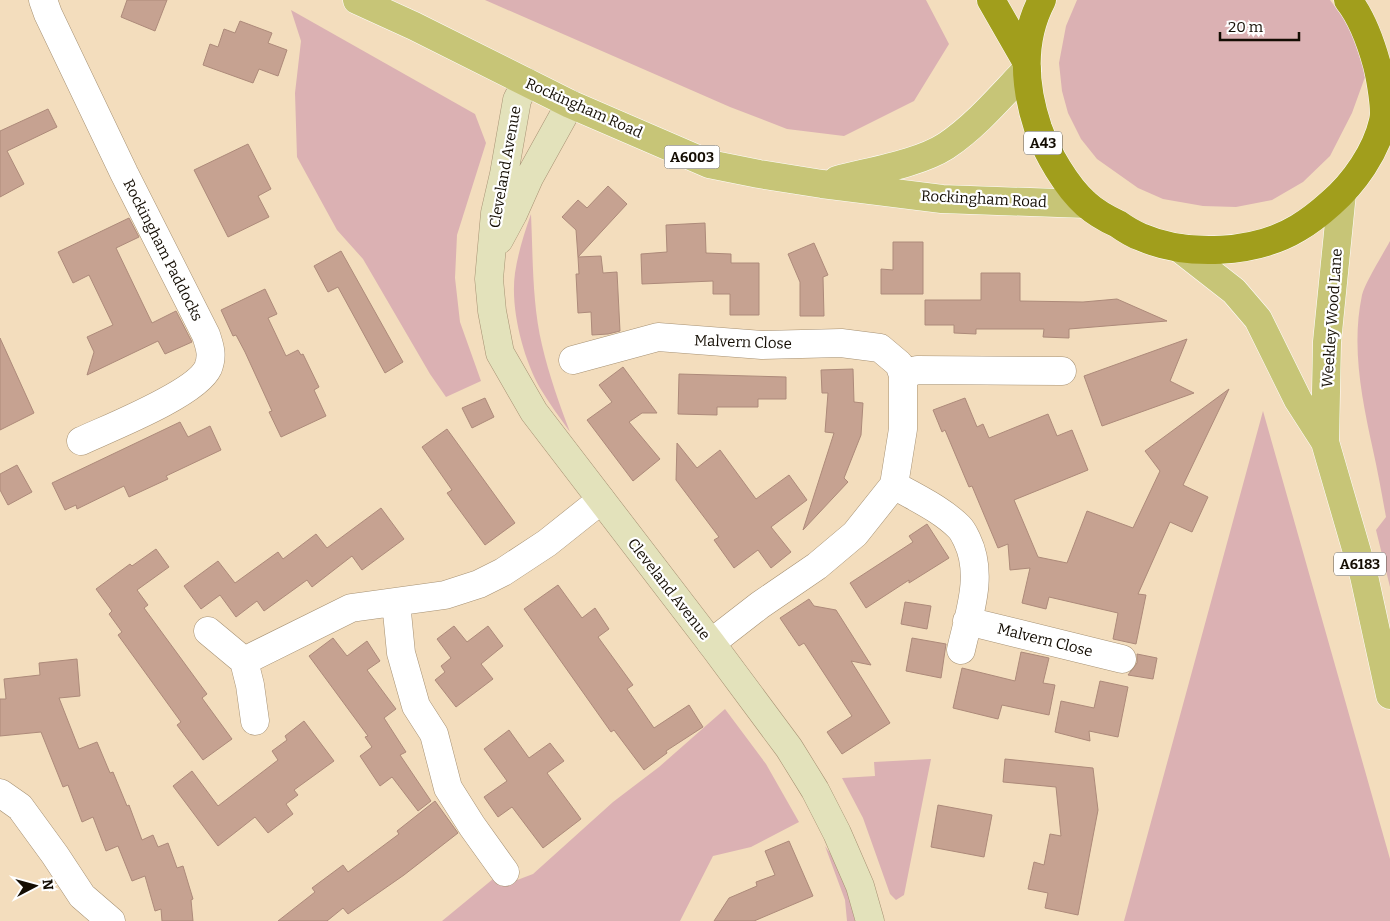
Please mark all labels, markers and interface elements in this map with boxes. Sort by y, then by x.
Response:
scale bar [1220,10,1299,42]
text: 20 m [1228,18,1264,36]
street label: Rockingham Road [523,74,645,142]
street label: Cleveland Avenue [485,104,525,230]
road number: A43 [1024,132,1062,154]
road number: A6003 [664,146,720,168]
street label: Rockingham Paddocks [119,176,207,324]
street label: Rockingham Road [921,187,1048,211]
street label: Weekley Wood Lane [1318,248,1346,388]
street label: Malvern Close [694,331,792,353]
street label: Cleveland Avenue [624,535,714,643]
road number: A6183 [1334,552,1386,576]
street label: Malvern Close [995,619,1095,661]
north arrow [10,861,60,911]
text: N [38,878,56,891]

